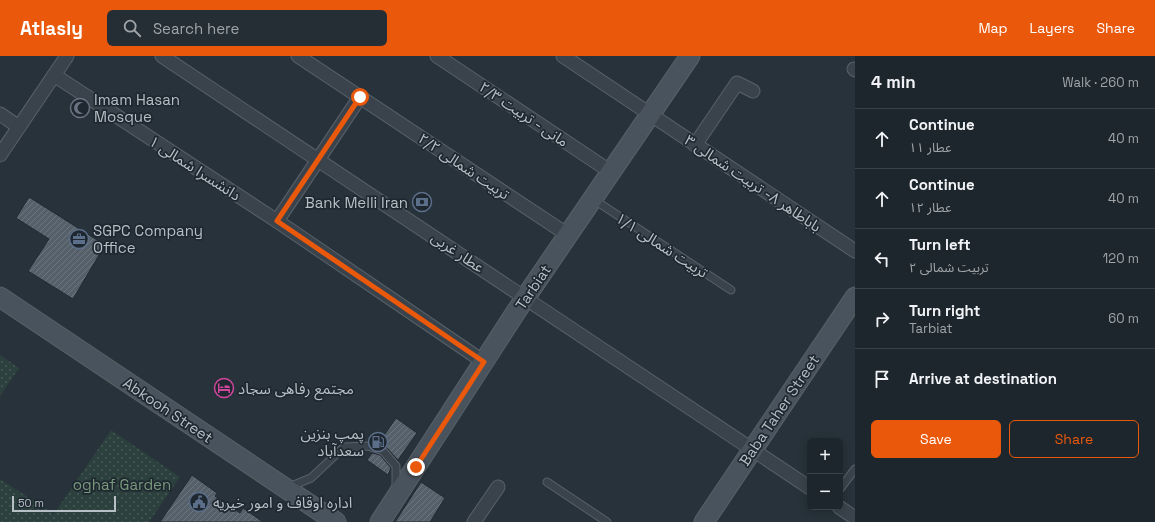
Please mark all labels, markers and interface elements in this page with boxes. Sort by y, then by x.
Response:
search box [107,10,387,46]
text: Atlasly [20,16,83,41]
icon: search [121,17,143,39]
text: Search here [153,19,239,38]
text: Map [978,19,1008,37]
text: Layers [1030,19,1074,37]
text: Share [1096,19,1135,37]
text: 4 min [871,71,916,93]
text: Walk · 260 m [1062,74,1139,91]
street label: مانی - تربیت ۲/۳ [476,77,572,151]
route start [351,88,369,106]
place label: Imam Hasan Mosque [94,90,180,126]
mosque icon: Imam Hasan Mosque [69,97,91,119]
text: Continue [909,115,975,134]
street label: تربیت شمالی ۲/۲ [415,128,513,204]
icon: ahead [871,128,893,150]
street label: باباطاهر ۸- تربیت شمالی ۳ [681,130,825,236]
text: 40 m [1108,130,1139,147]
street label: دانشسرا شمالی ۱ [146,131,244,205]
text: عطار ۱۱ [909,139,952,156]
text: Continue [909,175,975,194]
icon: ahead [871,188,893,210]
text: 40 m [1108,190,1139,207]
bank icon: Bank Melli Iran [411,191,433,213]
place label: Bank Melli Iran [305,193,408,212]
text: عطار ۱۲ [909,199,952,216]
street label: تربیت شمالی ۱/۱ [612,208,712,282]
place label: SGPC Company Office [93,221,203,257]
street label: عطار غربی [428,227,489,277]
office icon: SGPC Company Office [68,228,90,250]
text: Turn left [909,235,971,254]
icon: left [871,248,893,270]
text: 120 m [1103,250,1139,267]
text: تربیت شمالی ۲ [909,259,989,276]
street label: Tarbiat [511,261,555,313]
text: Turn right [909,301,980,320]
icon: right [871,308,893,330]
text: 60 m [1108,310,1139,327]
text: Tarbiat [909,320,952,337]
street label: Baba Taher Street [735,351,823,469]
icon: arrive [871,368,893,390]
text: Arrive at destination [909,369,1057,388]
street label: Abkooh Street [119,373,217,447]
hotel icon: مجتمع رفاهی سجاد [213,377,235,399]
place label: مجتمع رفاهی سجاد [238,379,354,401]
button: Save [871,420,1001,458]
button: Share [1009,420,1139,458]
place label: پمپ بنزین سعدآباد [300,424,364,460]
fuel station icon: پمپ بنزین سعدآباد [367,431,389,453]
map controls [807,438,843,510]
button: + [807,438,843,474]
route end [407,458,425,476]
button: − [807,474,843,510]
park label: oghaf Garden [73,475,171,494]
public building icon: اداره اوقاف و امور خیریه [188,491,210,513]
place label: اداره اوقاف و امور خیریه [213,493,352,512]
scale bar [12,494,116,513]
text: 50 m [18,496,44,510]

